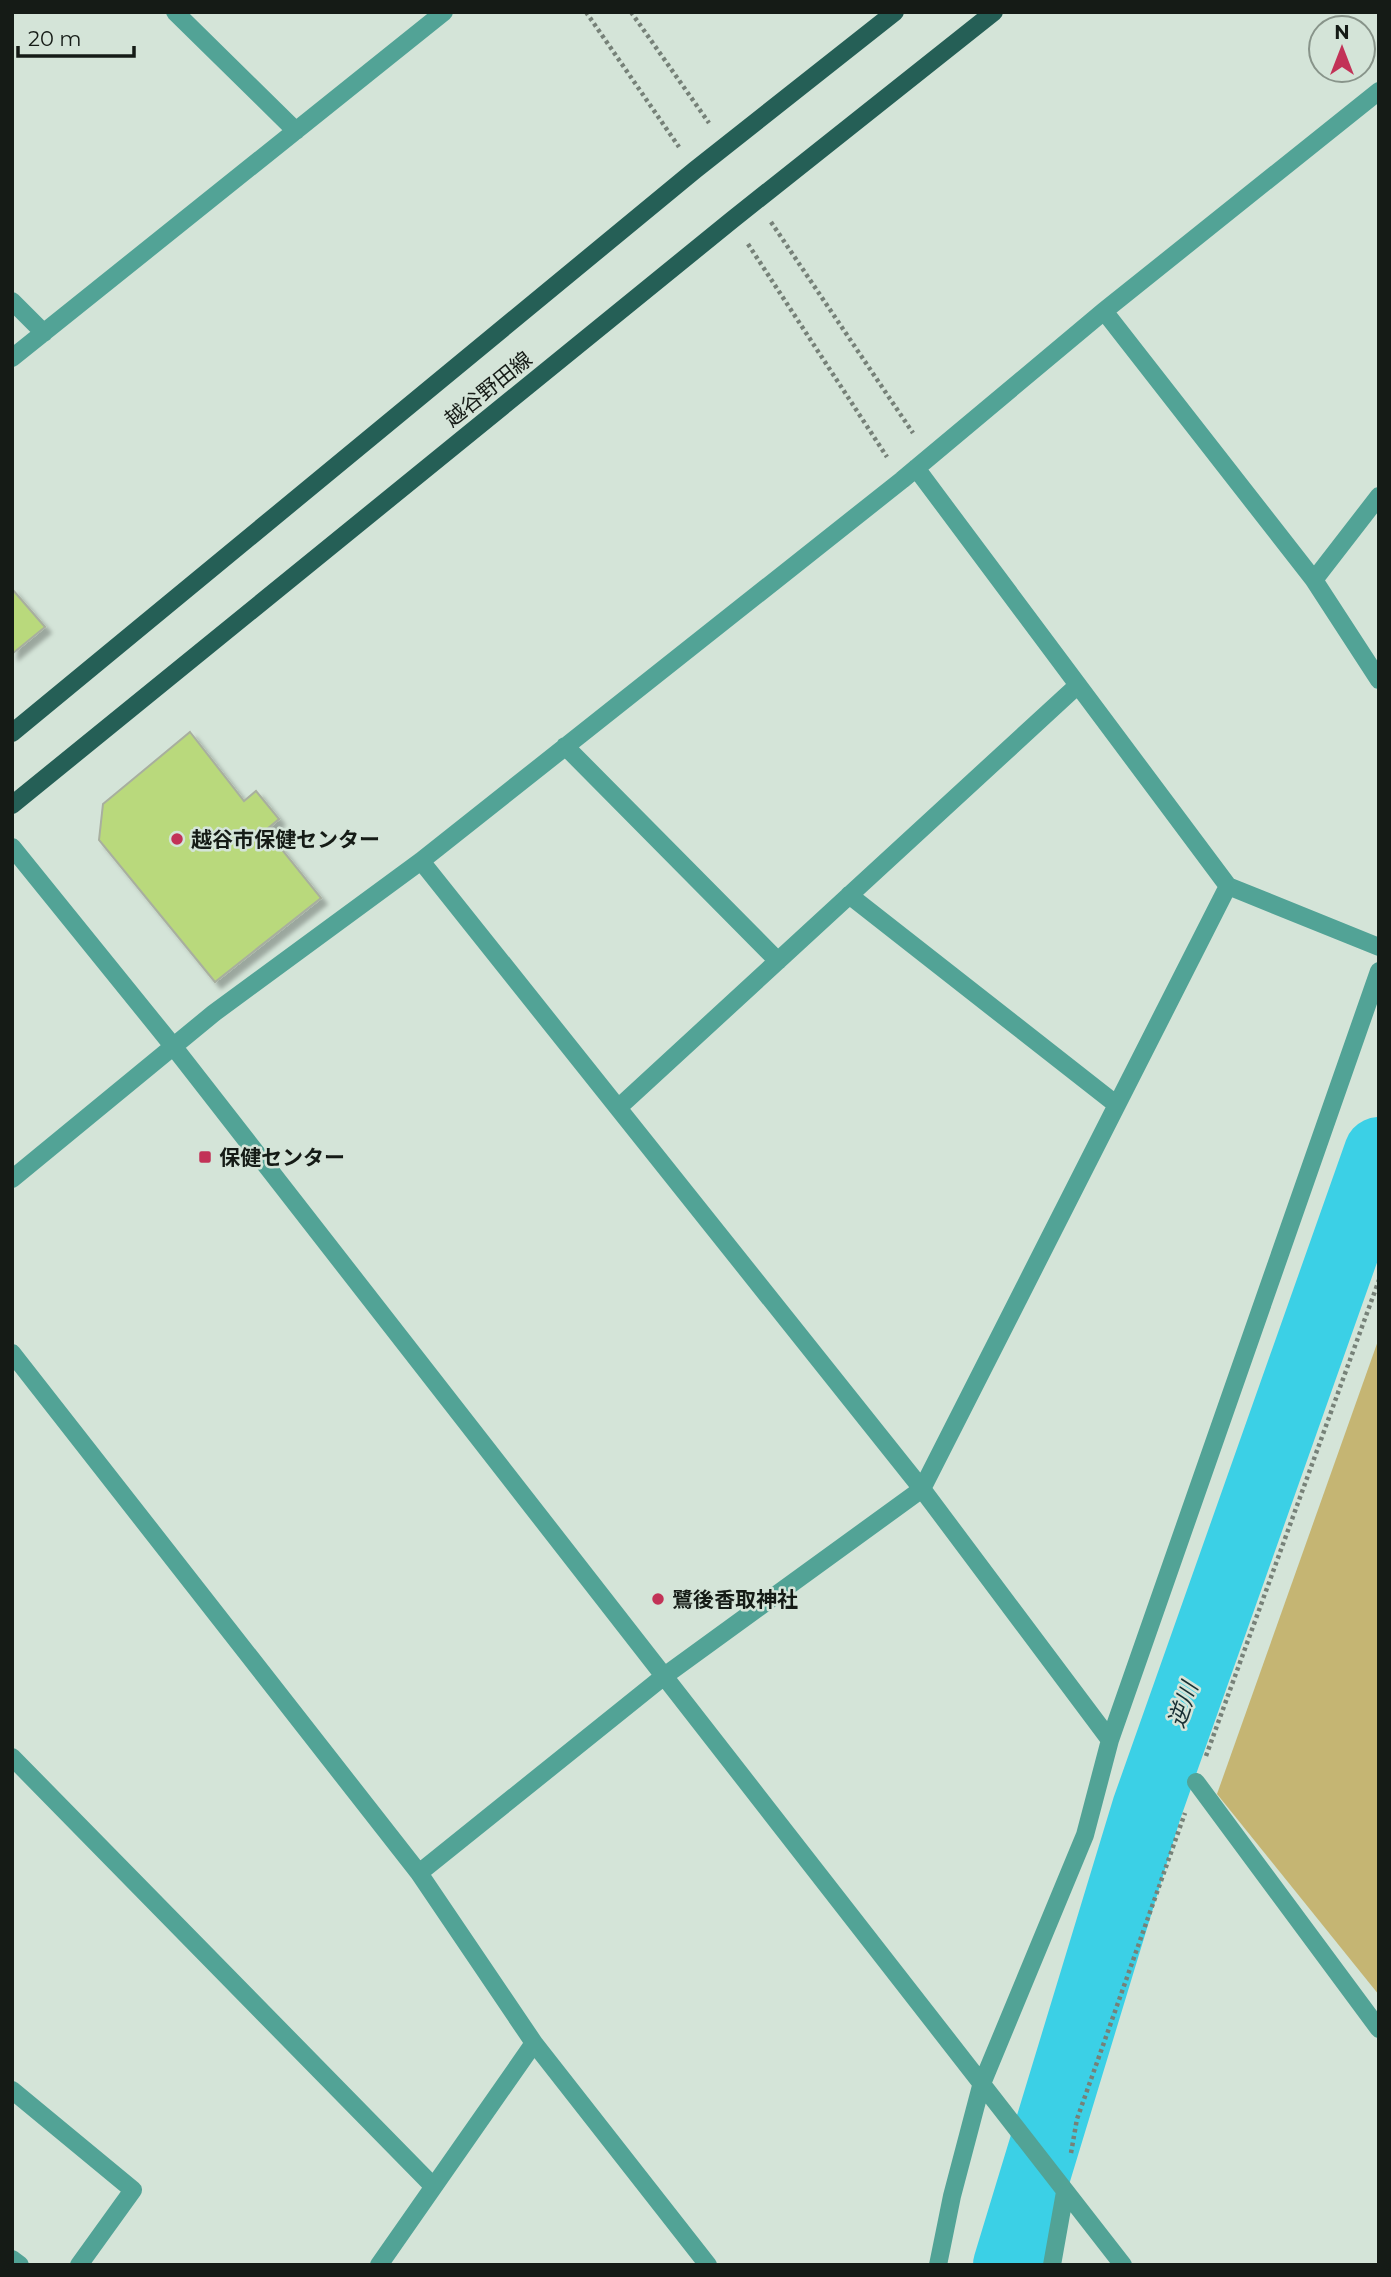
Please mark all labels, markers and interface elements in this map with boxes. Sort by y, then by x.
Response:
scale bar [18,14,133,58]
north arrow [1307,14,1377,84]
text: N [1334,21,1350,44]
text: 20 m [28,26,82,51]
street label: 越谷野田線 [439,346,537,432]
place label: 越谷市保健センター [191,827,380,852]
marker: 越谷市保健センター [169,831,185,847]
place label: 保健センター [219,1145,345,1170]
marker: 保健センター [197,1149,213,1165]
place label: 鷺後香取神社 [672,1587,798,1612]
marker: 鷺後香取神社 [650,1591,666,1607]
water label: 逆川 [1162,1676,1205,1731]

